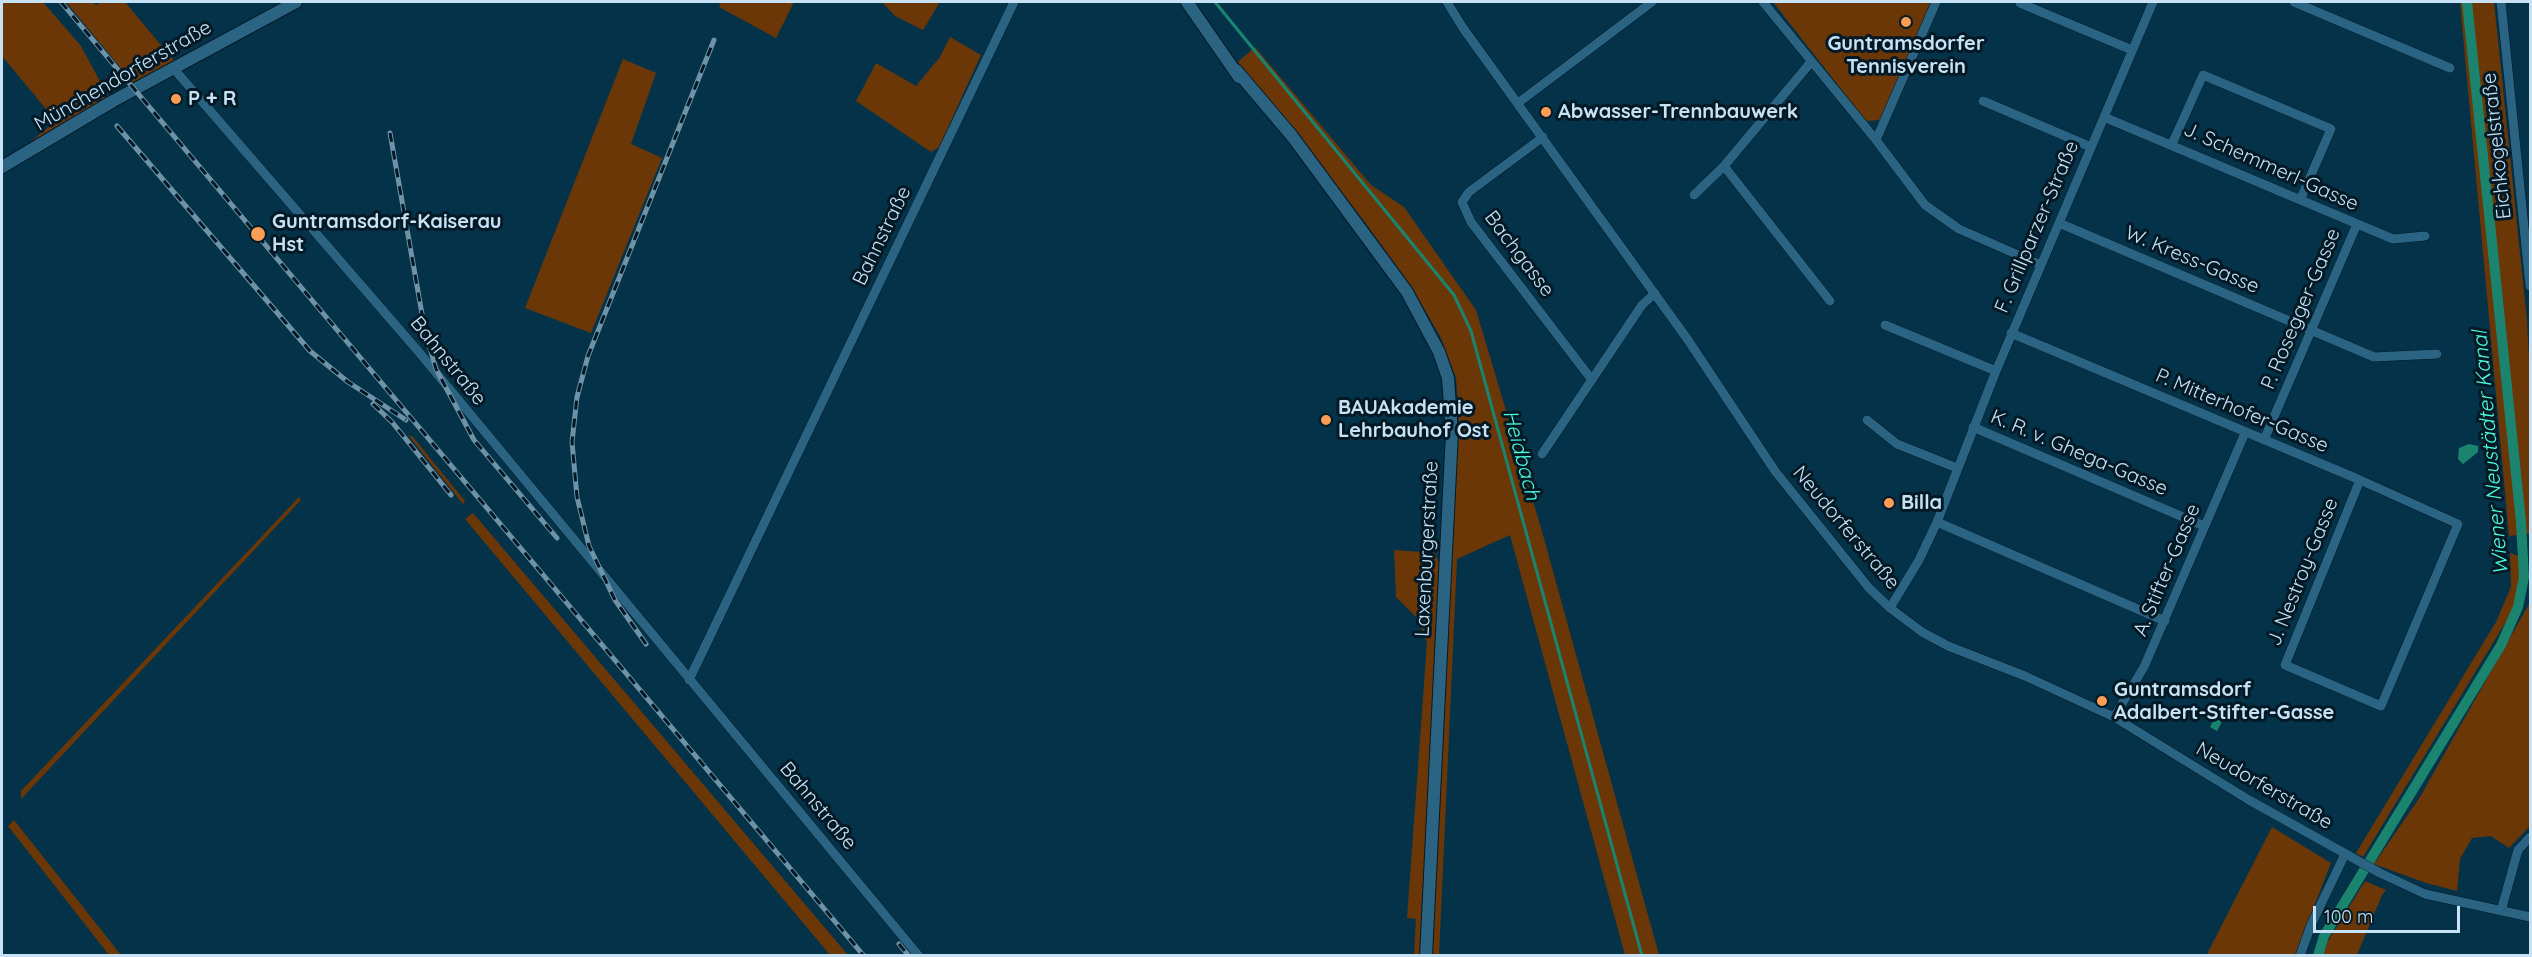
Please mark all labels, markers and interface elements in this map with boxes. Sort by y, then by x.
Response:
street label: Münchendorferstraße [30,15,216,137]
marker: Guntramsdorfer Tennisverein [1899,15,1913,29]
place label: Guntramsdorfer Tennisverein [1827,32,1985,79]
street label: Eichkogelstraße [2477,72,2517,220]
place label: P + R [188,87,237,111]
marker: P + R [169,92,183,106]
place label: Abwasser-Trennbauwerk [1558,100,1798,124]
marker: Abwasser-Trennbauwerk [1539,105,1553,119]
street label: J. Schemmerl-Gasse [2180,118,2362,216]
street label: F. Grillparzer-Straße [1990,137,2084,317]
street label: Bahnstraße [848,183,916,289]
street label: Bachgasse [1479,206,1559,302]
place label: Guntramsdorf-Kaiserau Hst [272,210,502,257]
street label: W. Kress-Gasse [2121,221,2263,299]
marker: Guntramsdorf-Kaiserau Hst [249,225,267,243]
street label: P. Rosegger-Gasse [2256,225,2346,393]
street label: Bahnstraße [405,312,491,410]
water label: Wiener Neustädter Kanal [2468,330,2514,576]
street label: P. Mitterhofer-Gasse [2152,364,2332,458]
place label: BAUAkademie Lehrbauhof Ost [1338,396,1490,443]
street label: K. R. v. Ghega-Gasse [1987,405,2171,501]
water label: Heidbach [1497,407,1545,503]
marker: BAUAkademie Lehrbauhof Ost [1319,413,1333,427]
street label: Laxenburgerstraße [1410,460,1444,638]
street label: Neudorferstraße [1787,461,1905,595]
place label: Billa [1901,491,1942,515]
street label: J. Nestroy-Gasse [2262,495,2344,649]
marker: Billa [1882,496,1896,510]
street label: A. Stifter-Gasse [2128,500,2206,640]
place label: Guntramsdorf Adalbert-Stifter-Gasse [2114,678,2334,725]
marker: Guntramsdorf Adalbert-Stifter-Gasse [2095,694,2109,708]
street label: Neudorferstraße [2191,737,2337,835]
street label: Bahnstraße [774,757,862,855]
scale bar [2316,894,2463,932]
text: 100 m [2324,905,2373,928]

